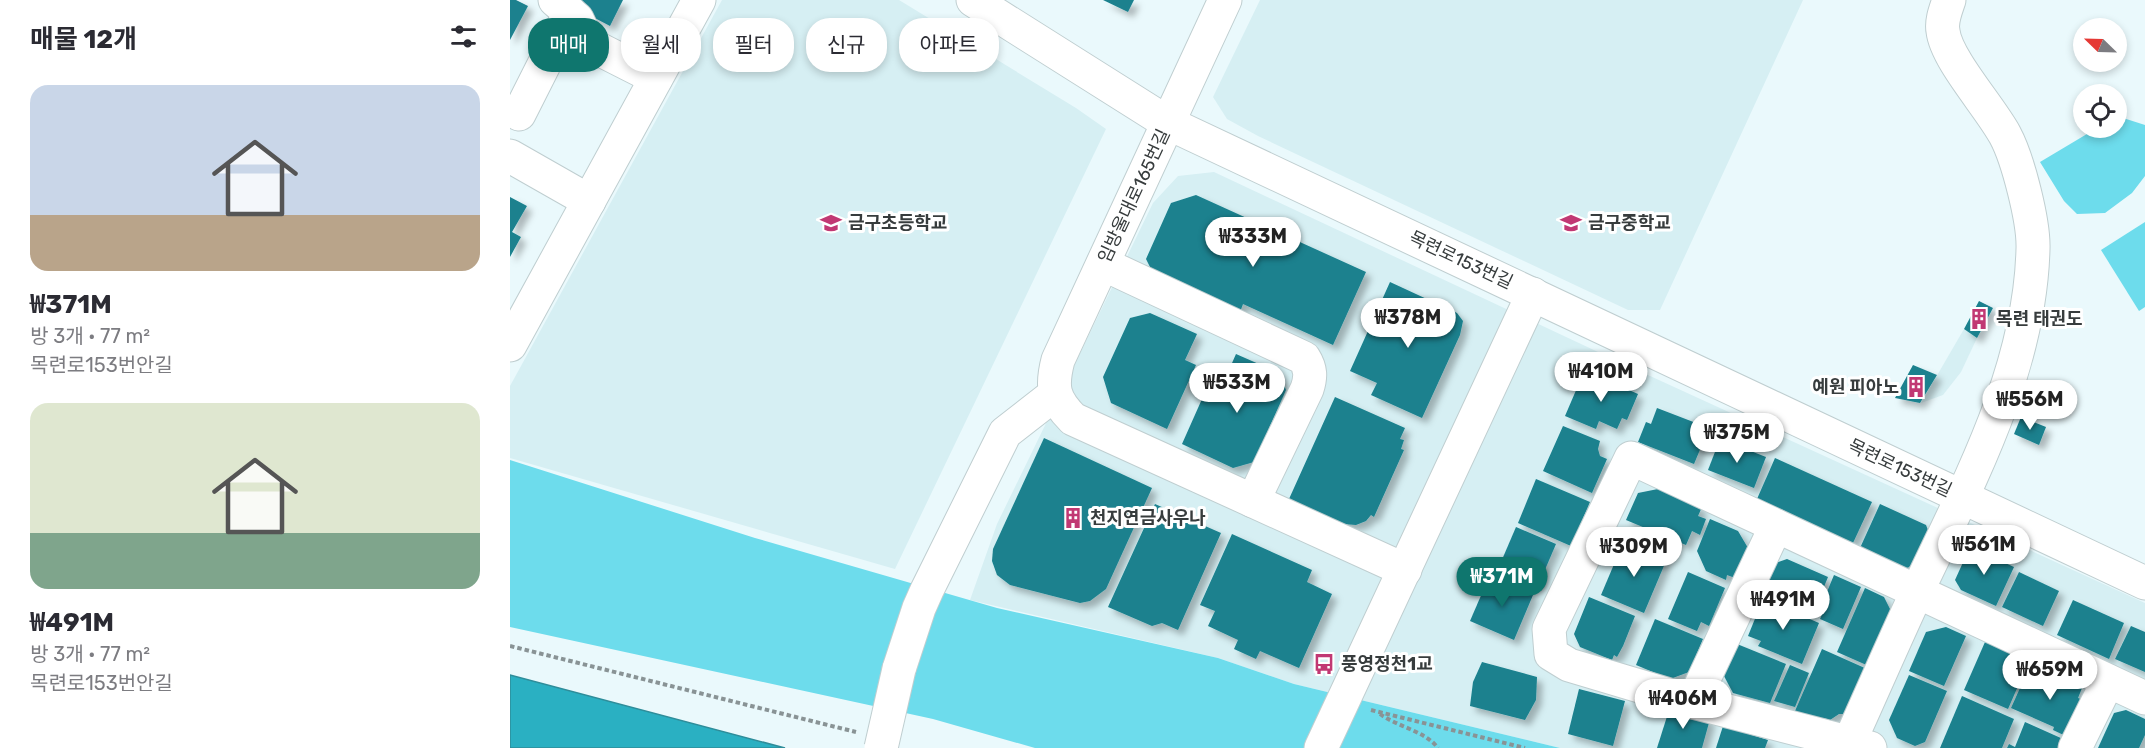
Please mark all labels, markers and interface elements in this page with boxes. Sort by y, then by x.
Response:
chip: 매매 [528,18,609,72]
chip: 월세 [621,18,701,72]
chip: 필터 [713,18,794,72]
chip: 신규 [806,18,887,72]
chip: 아파트 [899,18,999,72]
north arrow [2073,18,2127,72]
map controls [2073,18,2127,138]
icon: filters [447,20,480,53]
text: 매물 12개 [30,24,137,55]
button: locate [2073,84,2127,138]
icon: home [201,124,309,232]
street label: 임방울대로165번길 [1093,126,1175,266]
school or university icon: 금구초등학교 [819,211,843,235]
school or university icon: 금구중학교 [1559,211,1583,235]
place label: 금구초등학교 [848,212,947,234]
place label: 금구중학교 [1588,212,1671,234]
pin: ₩333M [1211,217,1295,268]
text: ₩333M [1219,224,1287,248]
street label: 목련로153번길 [1406,226,1516,294]
text: ₩371M [30,289,112,320]
pin: ₩378M [1366,298,1450,349]
text: ₩378M [1375,305,1441,329]
building icon: 목련 태권도 [1967,307,1991,331]
place label: 목련 태권도 [1996,308,2083,330]
text: 방 3개 · 77 m² [30,324,150,348]
pin: ₩410M [1559,352,1643,403]
text: 목련로153번안길 [30,353,173,377]
text: ₩410M [1568,359,1634,383]
pin: ₩533M [1195,363,1279,414]
text: ₩533M [1203,370,1271,394]
building icon: 예원 피아노 [1904,375,1928,399]
place label: 예원 피아노 [1812,376,1899,398]
pin: ₩556M [1988,380,2072,431]
text: ₩556M [1996,387,2064,411]
pin: ₩375M [1695,413,1779,464]
text: ₩375M [1704,420,1770,444]
street label: 목련로153번길 [1845,434,1955,502]
icon: home [201,442,309,550]
building icon: 천지연금사우나 [1061,506,1085,530]
place label: 천지연금사우나 [1090,507,1206,529]
pin: ₩561M [1942,525,2026,576]
pin: ₩309M [1592,527,1676,578]
text: ₩561M [1952,532,2016,556]
text: ₩309M [1600,534,1668,558]
pin: ₩371M [1460,557,1544,608]
text: ₩371M [1471,564,1533,588]
pin: ₩491M [1741,580,1825,631]
text: ₩491M [1751,587,1815,611]
text: ₩491M [30,607,114,638]
text: 방 3개 · 77 m² [30,642,150,666]
pin: ₩659M [2008,650,2092,701]
bus stop icon: 풍영정천1교 [1312,652,1336,676]
place label: 풍영정천1교 [1341,653,1433,675]
text: ₩659M [2016,657,2084,681]
text: 목련로153번안길 [30,671,173,695]
pin: ₩406M [1641,679,1725,730]
text: ₩406M [1649,686,1717,710]

